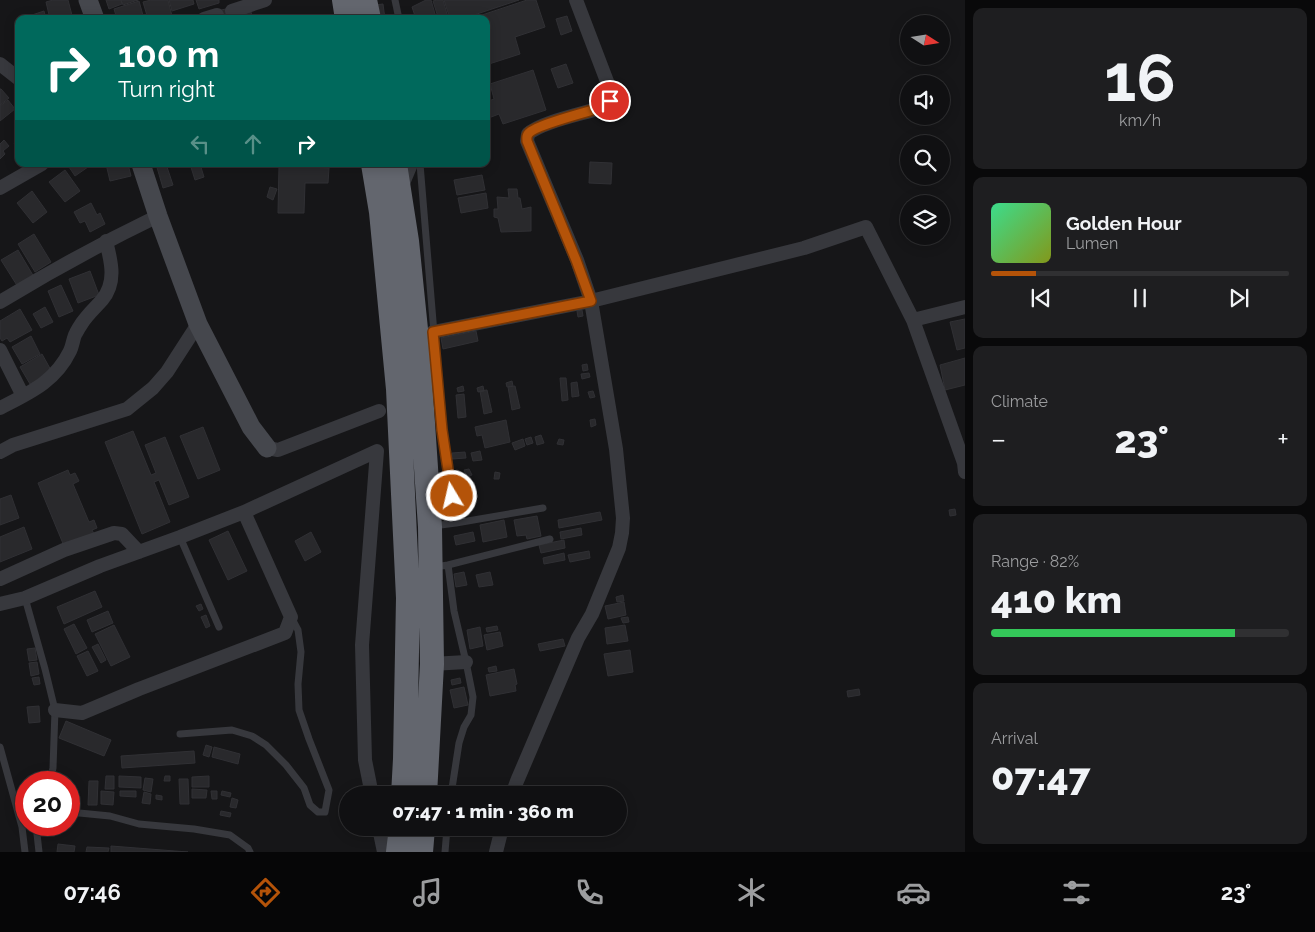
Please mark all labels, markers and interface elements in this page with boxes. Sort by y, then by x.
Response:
north arrow [900,15,950,65]
map controls [900,15,950,245]
text: 100 m [118,34,219,75]
icon: right [35,35,100,100]
text: 16 [1104,40,1176,116]
button: sound [900,75,950,125]
text: Turn right [118,76,215,102]
pin [589,80,631,122]
icon: arrive [596,87,624,115]
text: km/h [1119,111,1161,130]
icon: left [186,130,214,158]
icon: ahead [239,130,267,158]
icon: right [292,130,320,158]
button: search [900,135,950,185]
button: layers [900,195,950,245]
text: Golden Hour [1066,212,1182,234]
text: Lumen [1066,234,1118,253]
icon: previous [1027,284,1055,312]
icon: pause [1126,284,1154,312]
icon: next [1225,284,1253,312]
text: Climate [991,392,1048,411]
text: 23° [1115,417,1169,462]
text: − [991,423,1006,456]
text: + [1277,423,1289,456]
position arrow [425,469,477,521]
text: Range · 82% [991,552,1079,571]
text: 410 km [991,577,1122,622]
text: Arrival [991,729,1038,748]
text: 07:47 [991,754,1090,799]
speed limit sign: 20 [15,771,80,836]
text: 07:47 · 1 min · 360 m [392,800,574,822]
icon: directions [248,875,283,910]
icon: music [410,875,445,910]
icon: phone [572,875,607,910]
icon: climate [734,875,769,910]
icon: car [896,875,931,910]
icon: filters [1059,875,1094,910]
text: 07:46 [64,879,121,905]
text: 23° [1221,879,1251,905]

